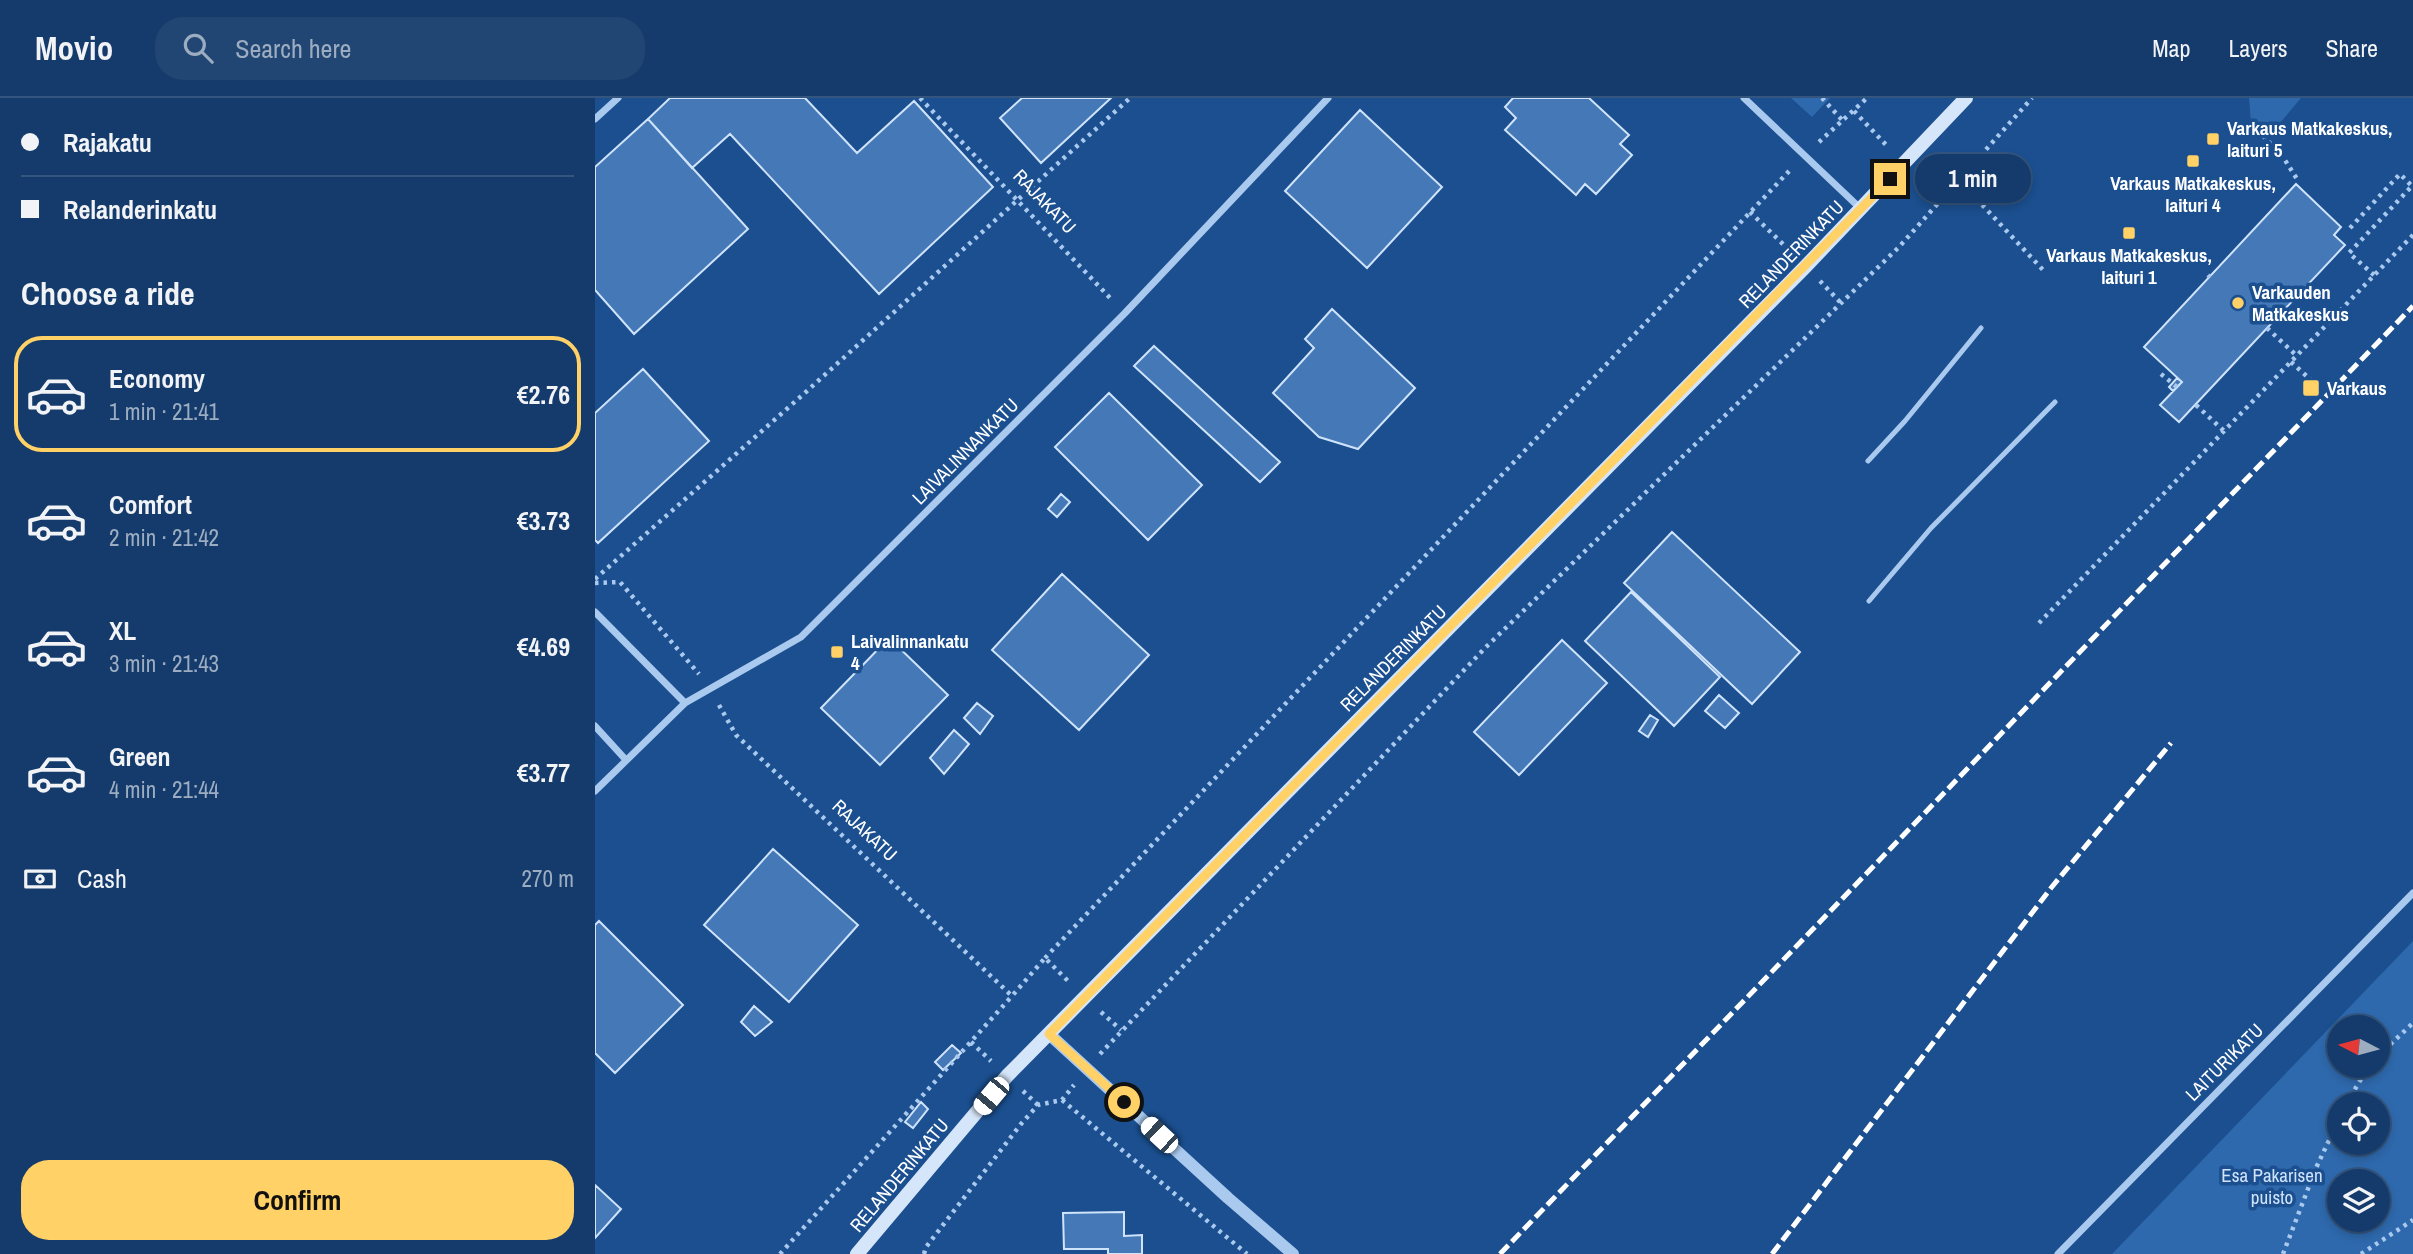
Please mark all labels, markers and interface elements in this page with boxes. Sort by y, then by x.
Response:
search box [155,17,645,80]
text: Movio [35,26,113,70]
icon: search [179,29,217,67]
text: Search here [235,31,351,66]
text: Map [2152,32,2190,64]
text: Layers [2228,32,2287,64]
text: Share [2325,32,2378,64]
place label: Varkaus Matkakeskus, laituri 5 [2227,115,2392,163]
text: Rajakatu [63,125,152,160]
marker: Varkaus Matkakeskus, laituri 5 [2205,131,2221,147]
marker: Varkaus Matkakeskus, laituri 4 [2185,153,2201,169]
callout: 1 min [1915,154,2030,204]
street label: RAJAKATU [1008,163,1082,239]
route end [1874,163,1906,195]
text: 1 min [1948,163,1998,194]
place label: Varkaus Matkakeskus, laituri 4 [2110,170,2276,218]
text: Relanderinkatu [63,192,217,227]
street label: RELANDERINKATU [1733,194,1849,314]
marker: Varkaus Matkakeskus, laituri 1 [2121,225,2137,241]
place label: Varkaus Matkakeskus, laituri 1 [2046,242,2212,290]
text: Choose a ride [21,272,195,315]
place label: Varkauden Matkakeskus [2252,279,2349,327]
marker: Varkauden Matkakeskus [2230,295,2246,311]
text: Economy [109,361,205,396]
icon: car [25,363,88,426]
place label: Varkaus [2327,375,2387,401]
text: €2.76 [517,377,570,412]
marker: Varkaus [2301,378,2321,398]
street label: LAIVALINNANKATU [906,392,1024,510]
text: 1 min · 21:41 [109,396,219,427]
text: Comfort [109,487,192,522]
icon: car [25,489,88,552]
text: €3.73 [517,503,570,538]
text: 2 min · 21:42 [109,522,219,553]
street label: RELANDERINKATU [1334,599,1452,717]
text: XL [109,613,136,648]
icon: car [25,615,88,678]
place label: Laivalinnankatu 4 [851,628,969,676]
text: €4.69 [517,629,570,664]
marker: Laivalinnankatu 4 [829,644,845,660]
text: 3 min · 21:43 [109,648,219,679]
text: Green [109,739,171,774]
icon: car [25,741,88,804]
text: €3.77 [517,755,570,790]
text: 4 min · 21:44 [109,774,219,805]
street label: RAJAKATU [827,793,903,867]
icon: cash [21,860,59,898]
text: Cash [77,861,127,896]
text: 270 m [522,863,574,894]
north arrow [2327,1015,2391,1078]
map controls [2327,1015,2390,1232]
street label: LAITURIKATU [2179,1017,2269,1107]
car [970,1073,1013,1119]
route start [1108,1086,1140,1118]
button: locate [2327,1092,2390,1155]
street label: RELANDERINKATU [844,1113,954,1237]
car [1137,1113,1182,1157]
button: Confirm [21,1160,574,1240]
park label: Esa Pakarisen puisto [2221,1162,2323,1210]
button: layers [2327,1169,2390,1232]

